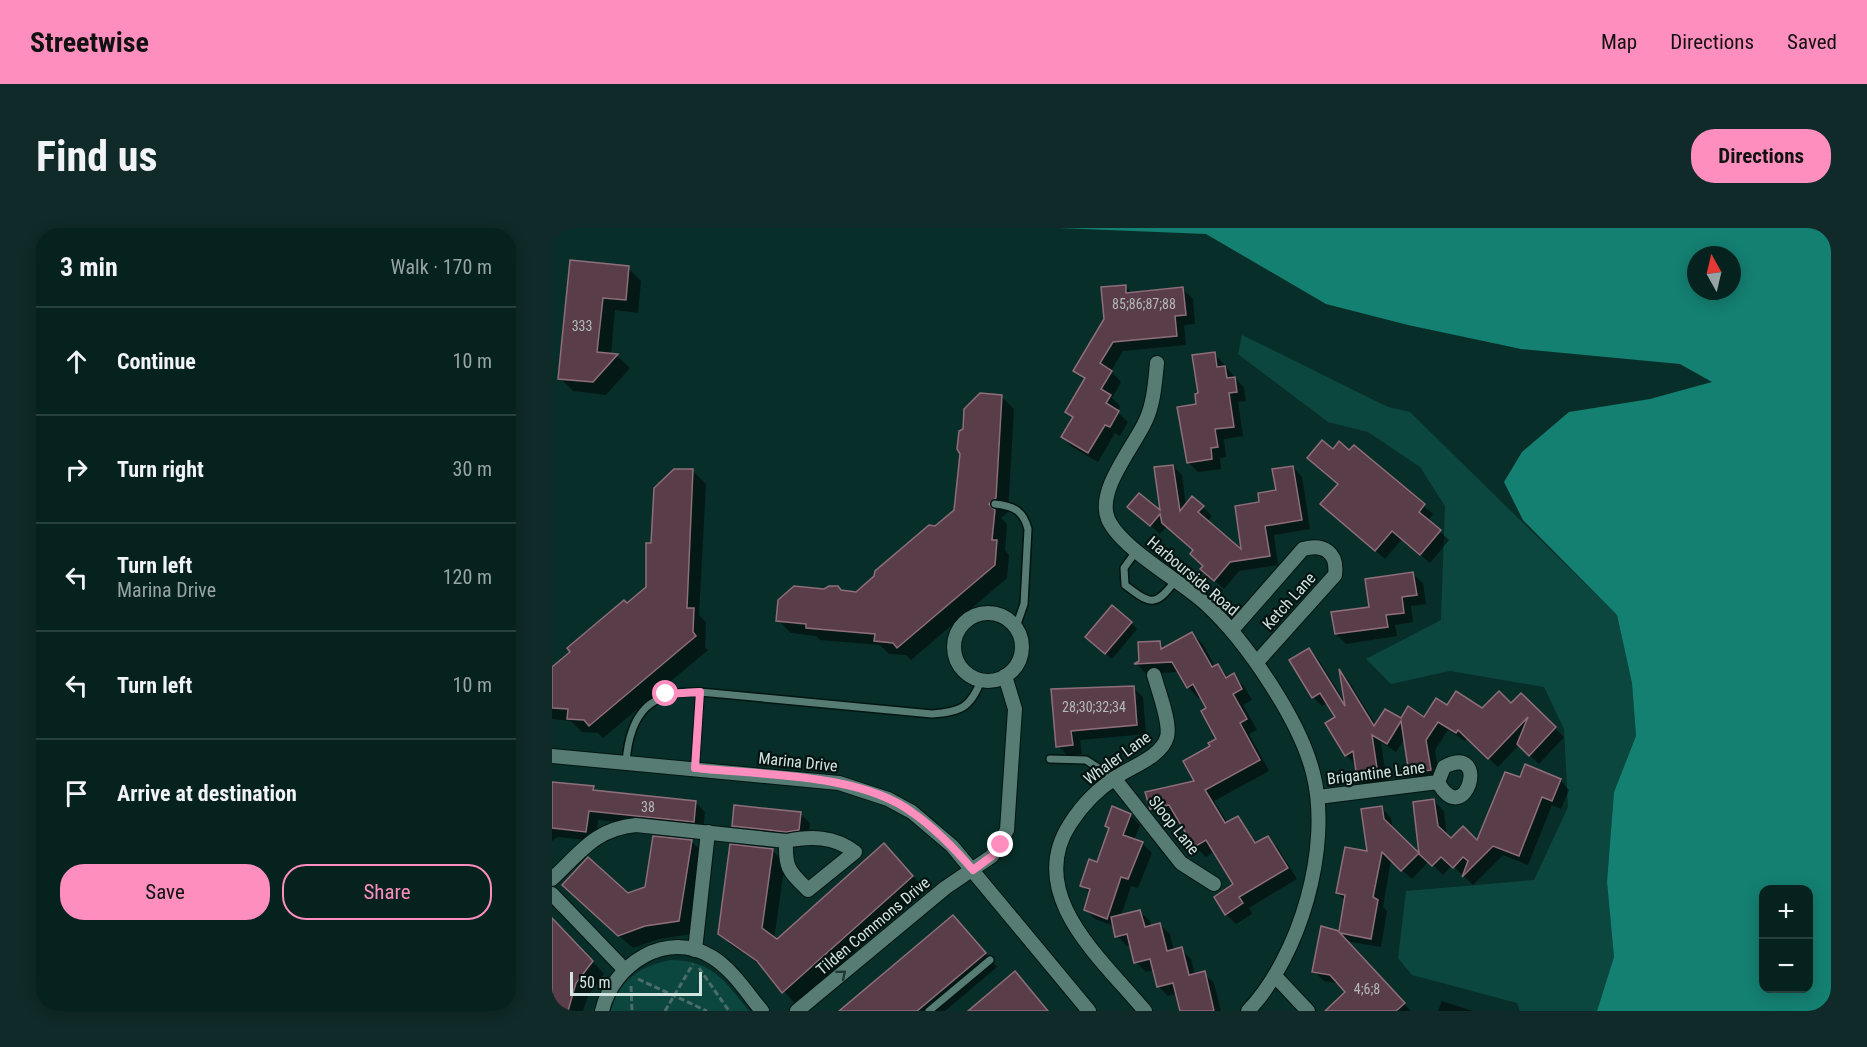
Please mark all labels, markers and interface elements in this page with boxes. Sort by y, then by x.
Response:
text: Streetwise [30,26,149,59]
text: Map [1601,30,1637,54]
text: Directions [1670,30,1754,54]
text: Saved [1787,30,1837,54]
button: Directions [1691,129,1831,183]
text: Find us [36,132,157,181]
north arrow [1687,246,1741,300]
text: 3 min [60,252,118,282]
text: Walk · 170 m [391,255,492,279]
house number: 85;86;87;88 [1112,296,1176,312]
house number: 333 [572,318,592,334]
icon: ahead [60,345,93,378]
text: Continue [117,349,196,374]
text: 10 m [453,349,492,373]
icon: right [60,453,93,486]
text: Turn right [117,457,204,482]
text: 30 m [453,457,492,481]
street label: Harbourside Road [1144,532,1242,620]
text: Turn left [117,553,192,578]
icon: left [60,561,93,594]
text: 120 m [443,565,492,589]
street label: Ketch Lane [1258,569,1320,633]
text: Marina Drive [117,578,216,602]
icon: left [60,669,93,702]
text: Turn left [117,673,192,698]
text: 10 m [453,673,492,697]
route start [652,680,678,706]
house number: 28;30;32;34 [1062,699,1126,715]
street label: Whaler Lane [1080,727,1154,789]
street label: Marina Drive [758,748,838,776]
street label: Brigantine Lane [1326,758,1426,788]
icon: arrive [60,777,93,810]
text: Arrive at destination [117,781,297,806]
street label: Sloop Lane [1145,792,1203,858]
house number: 38 [641,799,655,815]
route end [987,831,1013,857]
button: Save [60,864,270,920]
button: Share [282,864,492,920]
street label: Tilden Commons Drive [812,873,934,979]
map controls [1759,885,1813,993]
button: + [1759,885,1813,939]
button: − [1759,939,1813,993]
scale bar [570,969,702,996]
one-way arrow [835,970,846,981]
text: 50 m [579,973,611,992]
house number: 4;6;8 [1354,981,1380,997]

